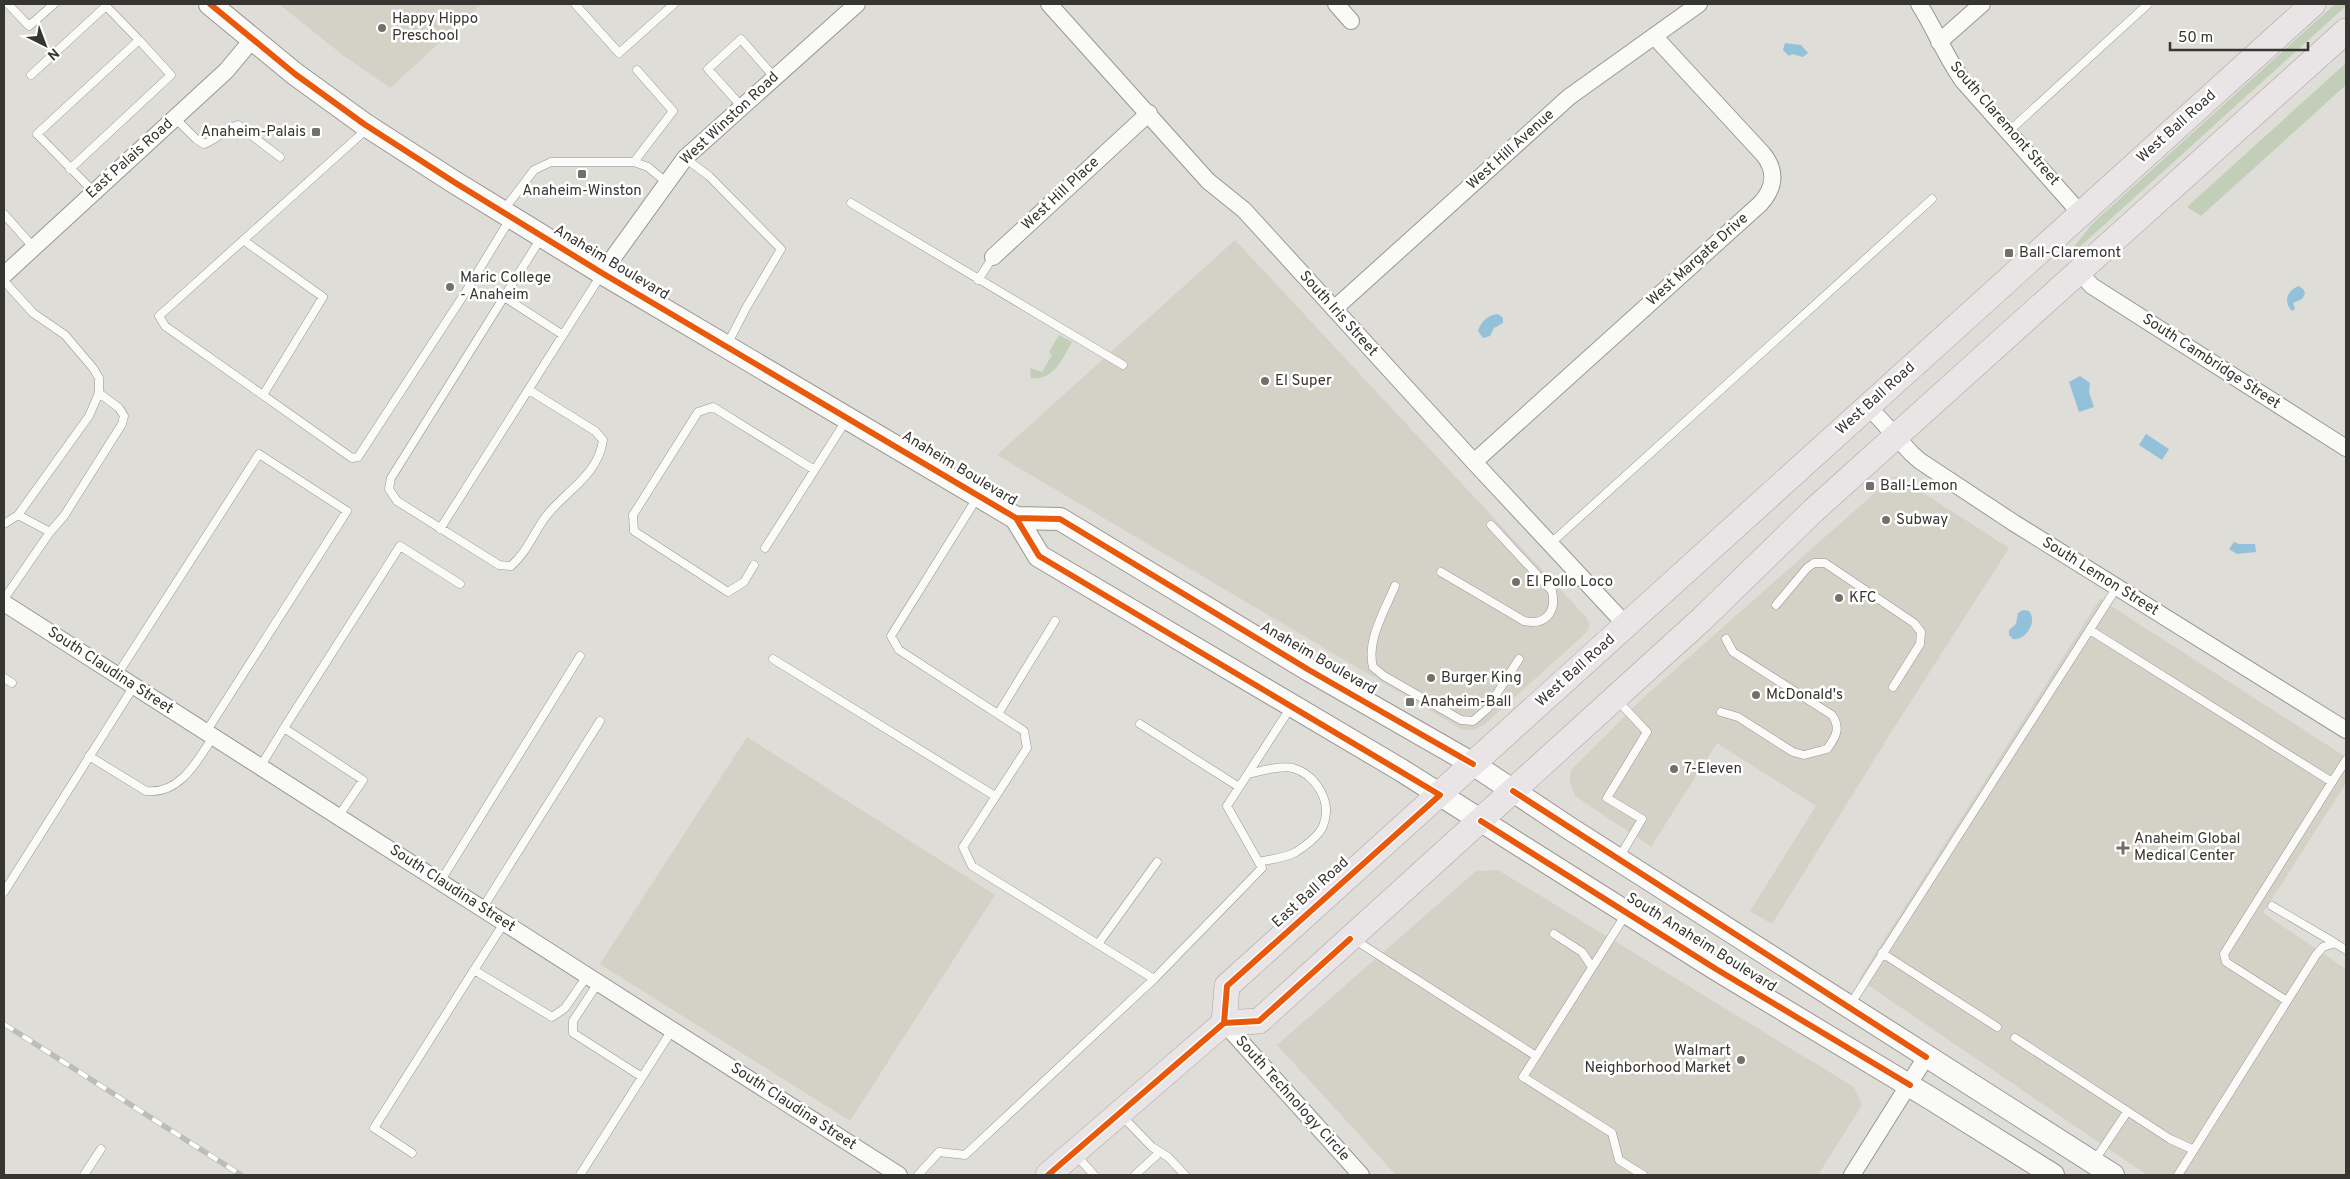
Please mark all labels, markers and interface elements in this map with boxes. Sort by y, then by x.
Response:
place label: Happy Hippo Preschool [392,10,478,46]
north arrow [20,20,70,70]
scale bar [2170,20,2308,52]
marker: Happy Hippo Preschool [376,22,388,34]
text: 50 m [2178,29,2213,48]
text: N [43,44,62,63]
street label: South Claremont Street [1945,58,2063,190]
street label: West Winston Road [677,68,783,170]
street label: West Ball Road [2133,86,2221,168]
street label: West Hill Avenue [1463,106,1559,194]
street label: East Palais Road [82,115,178,203]
place label: Anaheim-Palais [201,123,306,142]
marker: Anaheim-Palais [310,126,322,138]
street label: West Hill Place [1018,153,1104,235]
marker: Anaheim-Winston [576,168,588,180]
place label: Anaheim-Winston [522,182,642,201]
street label: West Margate Drive [1643,209,1753,311]
street label: Anaheim Boulevard [550,221,672,305]
place label: Ball-Claremont [2019,244,2121,263]
marker: Ball-Claremont [2003,247,2015,259]
street label: South Iris Street [1295,267,1381,361]
place label: Maric College - Anaheim [460,269,551,305]
marker: Maric College - Anaheim [444,281,456,293]
street label: South Cambridge Street [2138,310,2284,414]
street label: West Ball Road [1832,358,1920,440]
place label: El Super [1275,372,1332,391]
marker: El Super [1259,375,1271,387]
street label: Anaheim Boulevard [898,427,1020,511]
place label: Ball-Lemon [1880,477,1958,496]
marker: Ball-Lemon [1864,480,1876,492]
place label: Subway [1896,511,1948,530]
marker: Subway [1880,514,1892,526]
street label: South Lemon Street [2038,533,2162,621]
place label: El Pollo Loco [1526,573,1613,592]
marker: El Pollo Loco [1510,576,1522,588]
place label: KFC [1849,589,1877,608]
marker: KFC [1833,592,1845,604]
street label: Anaheim Boulevard [1256,618,1380,700]
street label: South Claudina Street [44,623,176,719]
street label: West Ball Road [1532,630,1620,712]
place label: Burger King [1441,669,1522,688]
marker: Burger King [1425,672,1437,684]
place label: McDonald's [1766,686,1843,705]
marker: McDonald's [1750,689,1762,701]
place label: Anaheim-Ball [1420,693,1511,712]
marker: Anaheim-Ball [1404,696,1416,708]
place label: 7-Eleven [1684,760,1742,779]
marker: 7-Eleven [1668,763,1680,775]
place label: Anaheim Global Medical Center [2134,830,2240,866]
street label: South Claudina Street [386,841,518,937]
marker: Anaheim Global Medical Center [2116,841,2130,855]
street label: East Ball Road [1269,854,1353,932]
street label: South Anaheim Boulevard [1622,889,1780,997]
street label: South Technology Circle [1231,1032,1353,1166]
place label: Walmart Neighborhood Market [1584,1042,1731,1078]
marker: Walmart Neighborhood Market [1735,1054,1747,1066]
street label: South Claudina Street [727,1059,859,1155]

